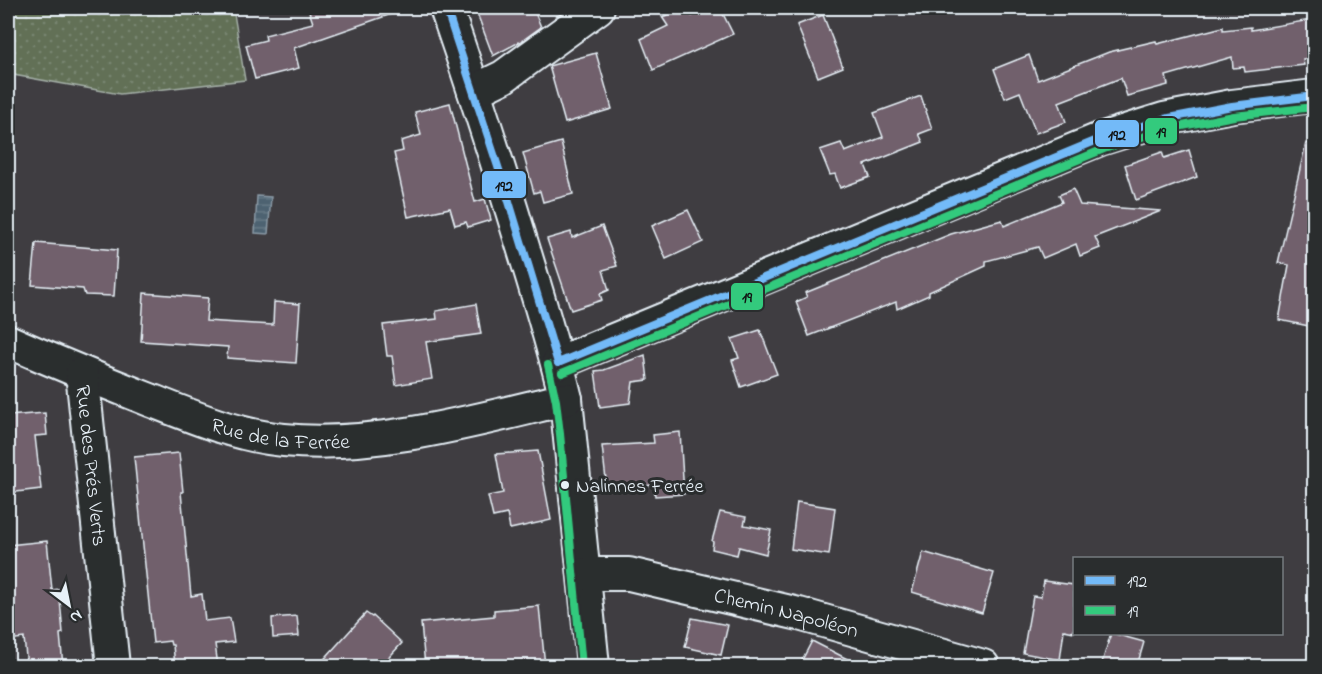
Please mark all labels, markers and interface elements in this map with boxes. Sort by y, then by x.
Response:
line badge: 19 [1144,117,1178,145]
line badge: 192 [1094,119,1140,148]
text: 19 [1156,121,1166,145]
text: 192 [1108,124,1126,148]
line badge: 192 [481,170,527,199]
text: 192 [495,175,513,199]
line badge: 19 [730,282,764,311]
text: 19 [742,286,752,310]
street label: Rue des Prés Verts [66,384,113,548]
street label: Rue de la Ferrée [207,411,351,459]
place label: Nalinnes Ferrée [576,473,703,502]
marker: Nalinnes Ferrée [559,479,571,491]
legend [1073,557,1283,635]
text: 192 [1127,570,1147,596]
north arrow [39,575,99,635]
street label: Chemin Napoléon [711,581,862,647]
text: 19 [1127,600,1139,626]
text: N [65,603,87,629]

